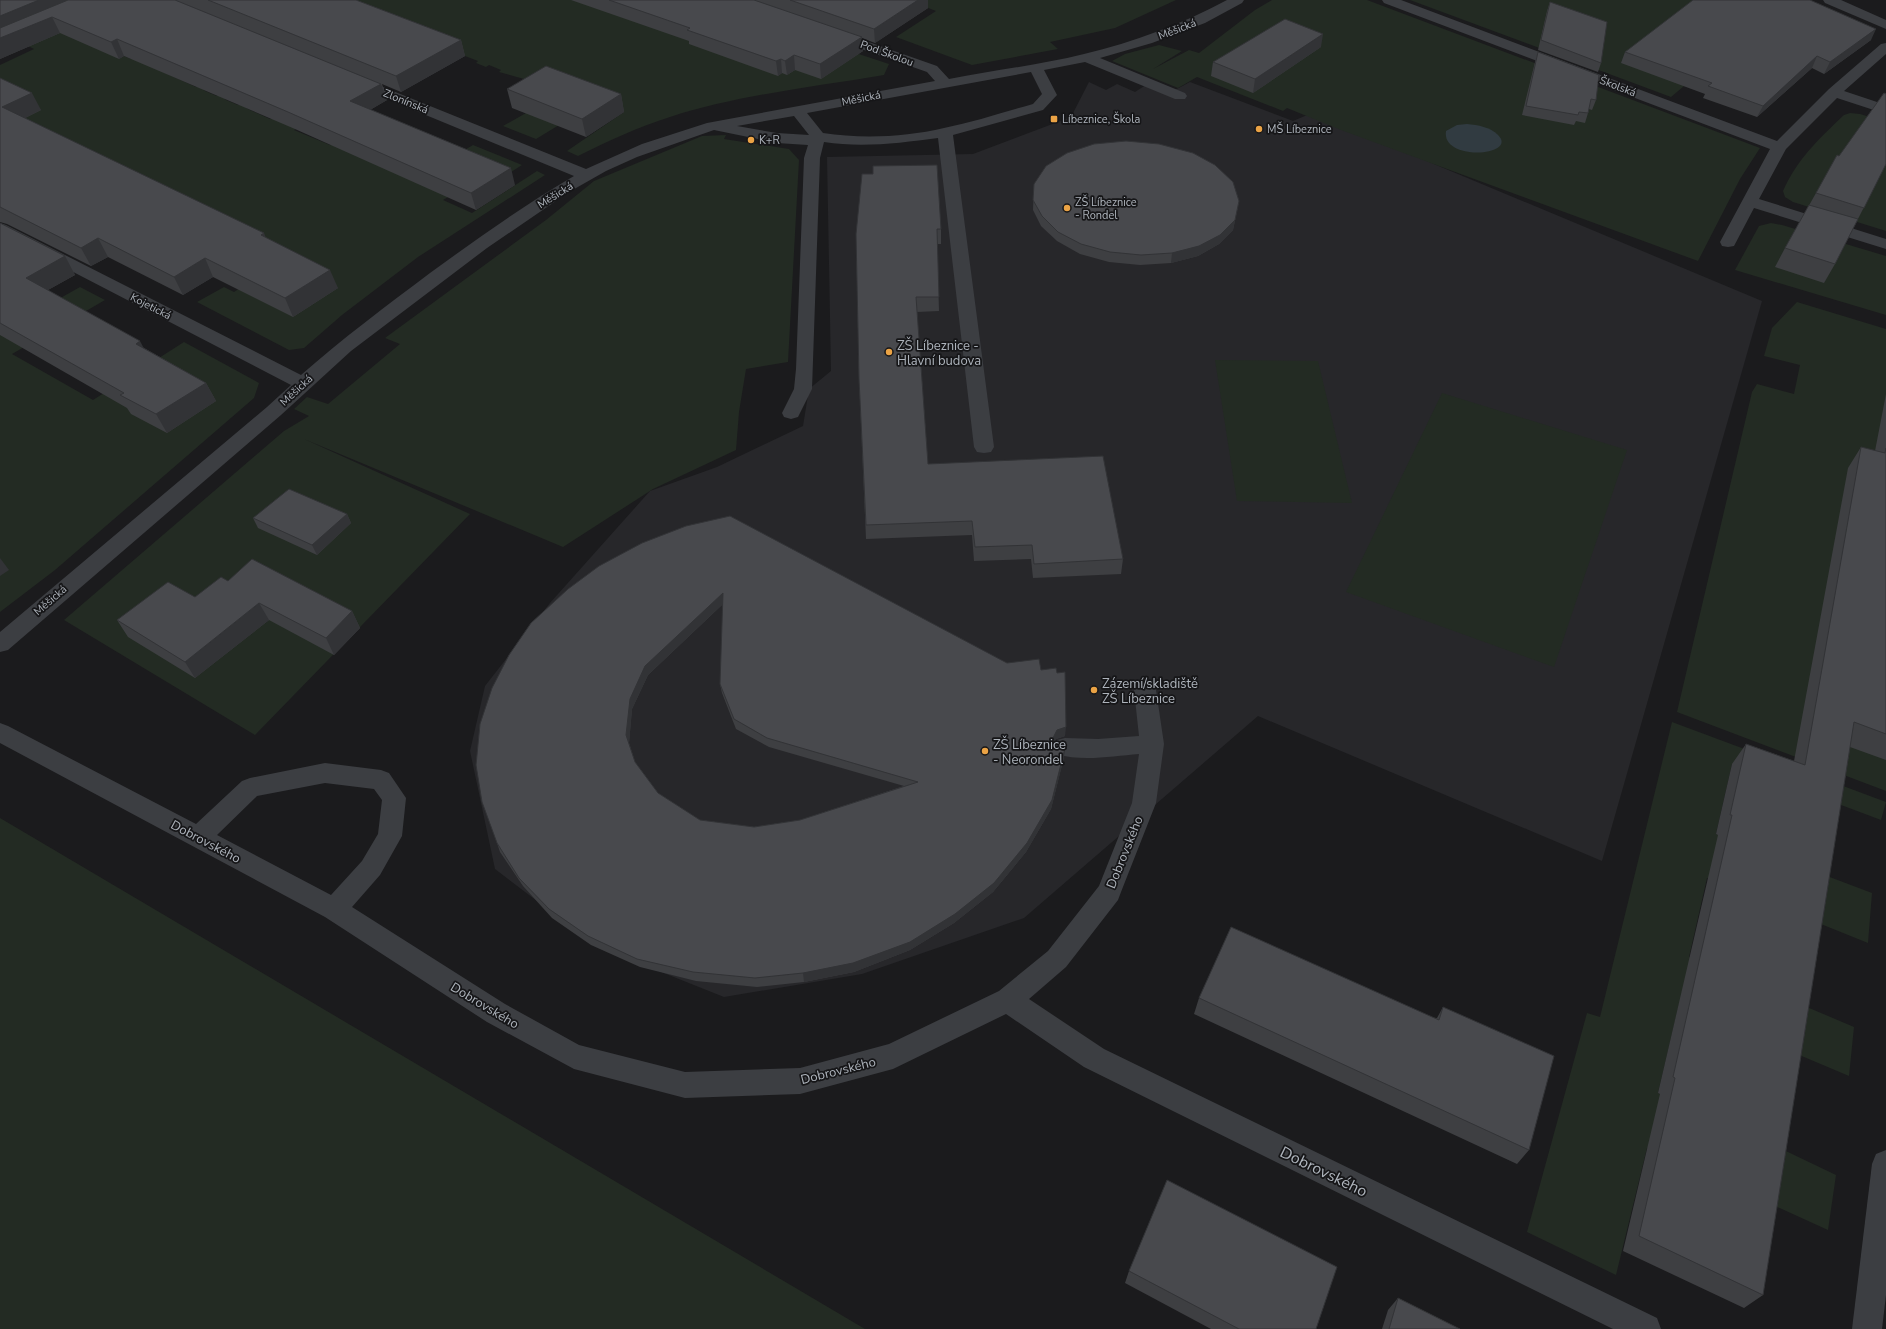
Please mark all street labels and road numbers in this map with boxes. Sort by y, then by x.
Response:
street label: Měšická [1156,15,1198,44]
street label: Pod Školou [858,36,916,70]
street label: Školská [1597,72,1639,100]
street label: Zlonínská [381,86,431,117]
street label: Měšická [840,87,882,110]
street label: Měšická [535,179,576,212]
street label: Kojetická [128,290,174,323]
street label: Měšická [277,371,316,409]
street label: Měšická [31,582,70,619]
street label: Dobrovského [1102,813,1148,891]
street label: Dobrovského [167,816,244,868]
street label: Dobrovského [447,978,522,1033]
street label: Dobrovského [799,1053,878,1089]
street label: Dobrovského [1276,1141,1371,1203]

